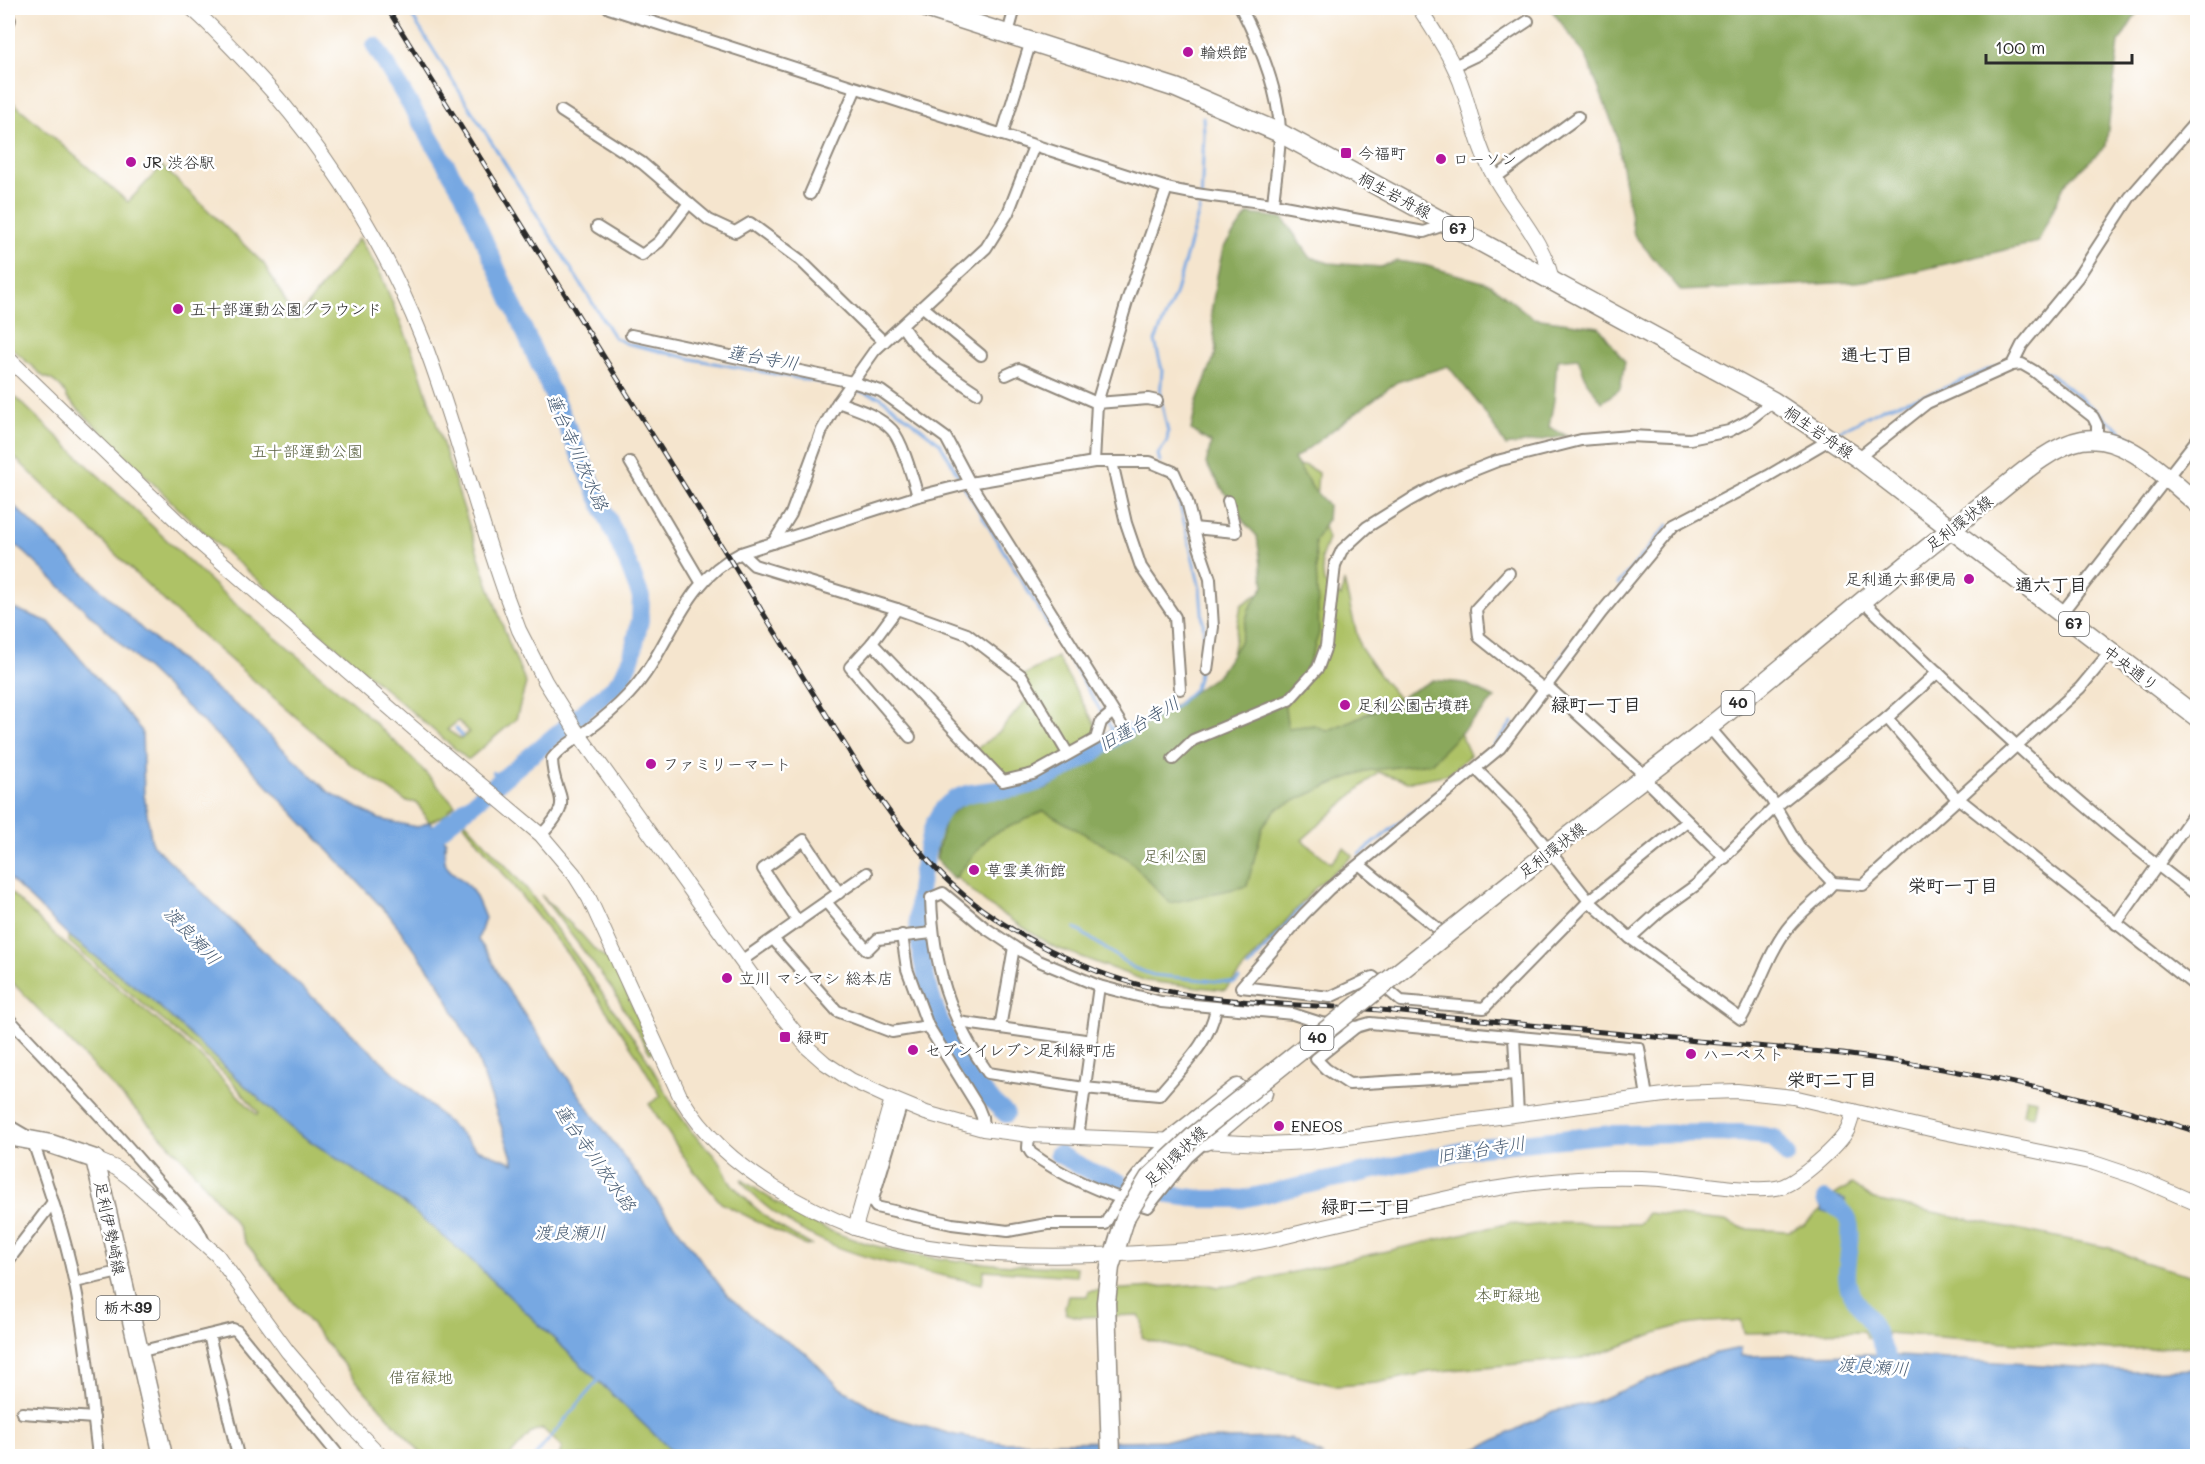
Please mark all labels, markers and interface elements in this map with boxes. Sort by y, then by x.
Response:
scale bar [1986,27,2132,65]
text: 100 m [1995,35,2045,59]
place label: 輪娯館 [1200,41,1248,62]
marker: 輪娯館 [1181,45,1195,59]
place label: 今福町 [1358,142,1406,163]
marker: 今福町 [1339,146,1353,160]
place label: ローソン [1453,148,1517,169]
place label: JR 渋谷駅 [143,151,215,172]
marker: ローソン [1434,152,1448,166]
marker: JR 渋谷駅 [124,155,138,169]
street label: 桐生岩舟線 [1355,167,1435,223]
road number: 67 [1443,217,1473,241]
place label: 五十部運動公園グラウンド [190,298,382,319]
marker: 五十部運動公園グラウンド [171,302,185,316]
water label: 蓮台寺川 [726,339,801,375]
district label: 通七丁目 [1841,342,1913,366]
water label: 蓮台寺川放水路 [541,389,615,515]
street label: 桐生岩舟線 [1780,401,1858,463]
park label: 五十部運動公園 [251,440,363,461]
street label: 足利環状線 [1921,490,1997,556]
place label: 足利通六郵便局 [1845,568,1957,589]
marker: 足利通六郵便局 [1962,572,1976,586]
district label: 通六丁目 [2015,572,2087,596]
road number: 67 [2059,612,2089,636]
street label: 中央通り [2099,640,2163,695]
water label: 旧蓮台寺川 [1094,690,1183,756]
road number: 40 [1722,691,1754,715]
district label: 緑町一丁目 [1551,692,1641,716]
place label: 足利公園古墳群 [1357,694,1469,715]
marker: 足利公園古墳群 [1338,698,1352,712]
place label: ファミリーマート [663,753,791,774]
marker: ファミリーマート [644,757,658,771]
street label: 足利環状線 [1514,817,1590,883]
park label: 足利公園 [1143,845,1207,866]
place label: 草雲美術館 [986,859,1066,880]
marker: 草雲美術館 [967,863,981,877]
district label: 栄町一丁目 [1908,873,1998,897]
water label: 渡良瀬川 [159,901,226,970]
place label: 立川 マシマシ 総本店 [739,967,893,988]
marker: 立川 マシマシ 総本店 [720,971,734,985]
place label: 緑町 [797,1026,829,1047]
road number: 40 [1300,1026,1334,1050]
marker: 緑町 [778,1030,792,1044]
place label: セブンイレブン足利緑町店 [925,1039,1117,1060]
marker: セブンイレブン足利緑町店 [906,1043,920,1057]
place label: ハーベスト [1703,1043,1784,1064]
marker: ハーベスト [1684,1047,1698,1061]
district label: 栄町二丁目 [1787,1067,1877,1091]
water label: 蓮台寺川放水路 [550,1099,642,1217]
place label: ENEOS [1291,1115,1343,1136]
marker: ENEOS [1272,1119,1286,1133]
street label: 足利環状線 [1139,1120,1211,1191]
water label: 旧蓮台寺川 [1435,1130,1527,1168]
street label: 足利伊勢崎線 [90,1179,131,1277]
district label: 緑町二丁目 [1321,1194,1411,1218]
water label: 渡良瀬川 [534,1220,606,1244]
park label: 本町緑地 [1476,1284,1540,1305]
road number: 栃木39 [96,1296,160,1320]
water label: 渡良瀬川 [1836,1352,1910,1380]
park label: 借宿緑地 [389,1366,453,1387]

